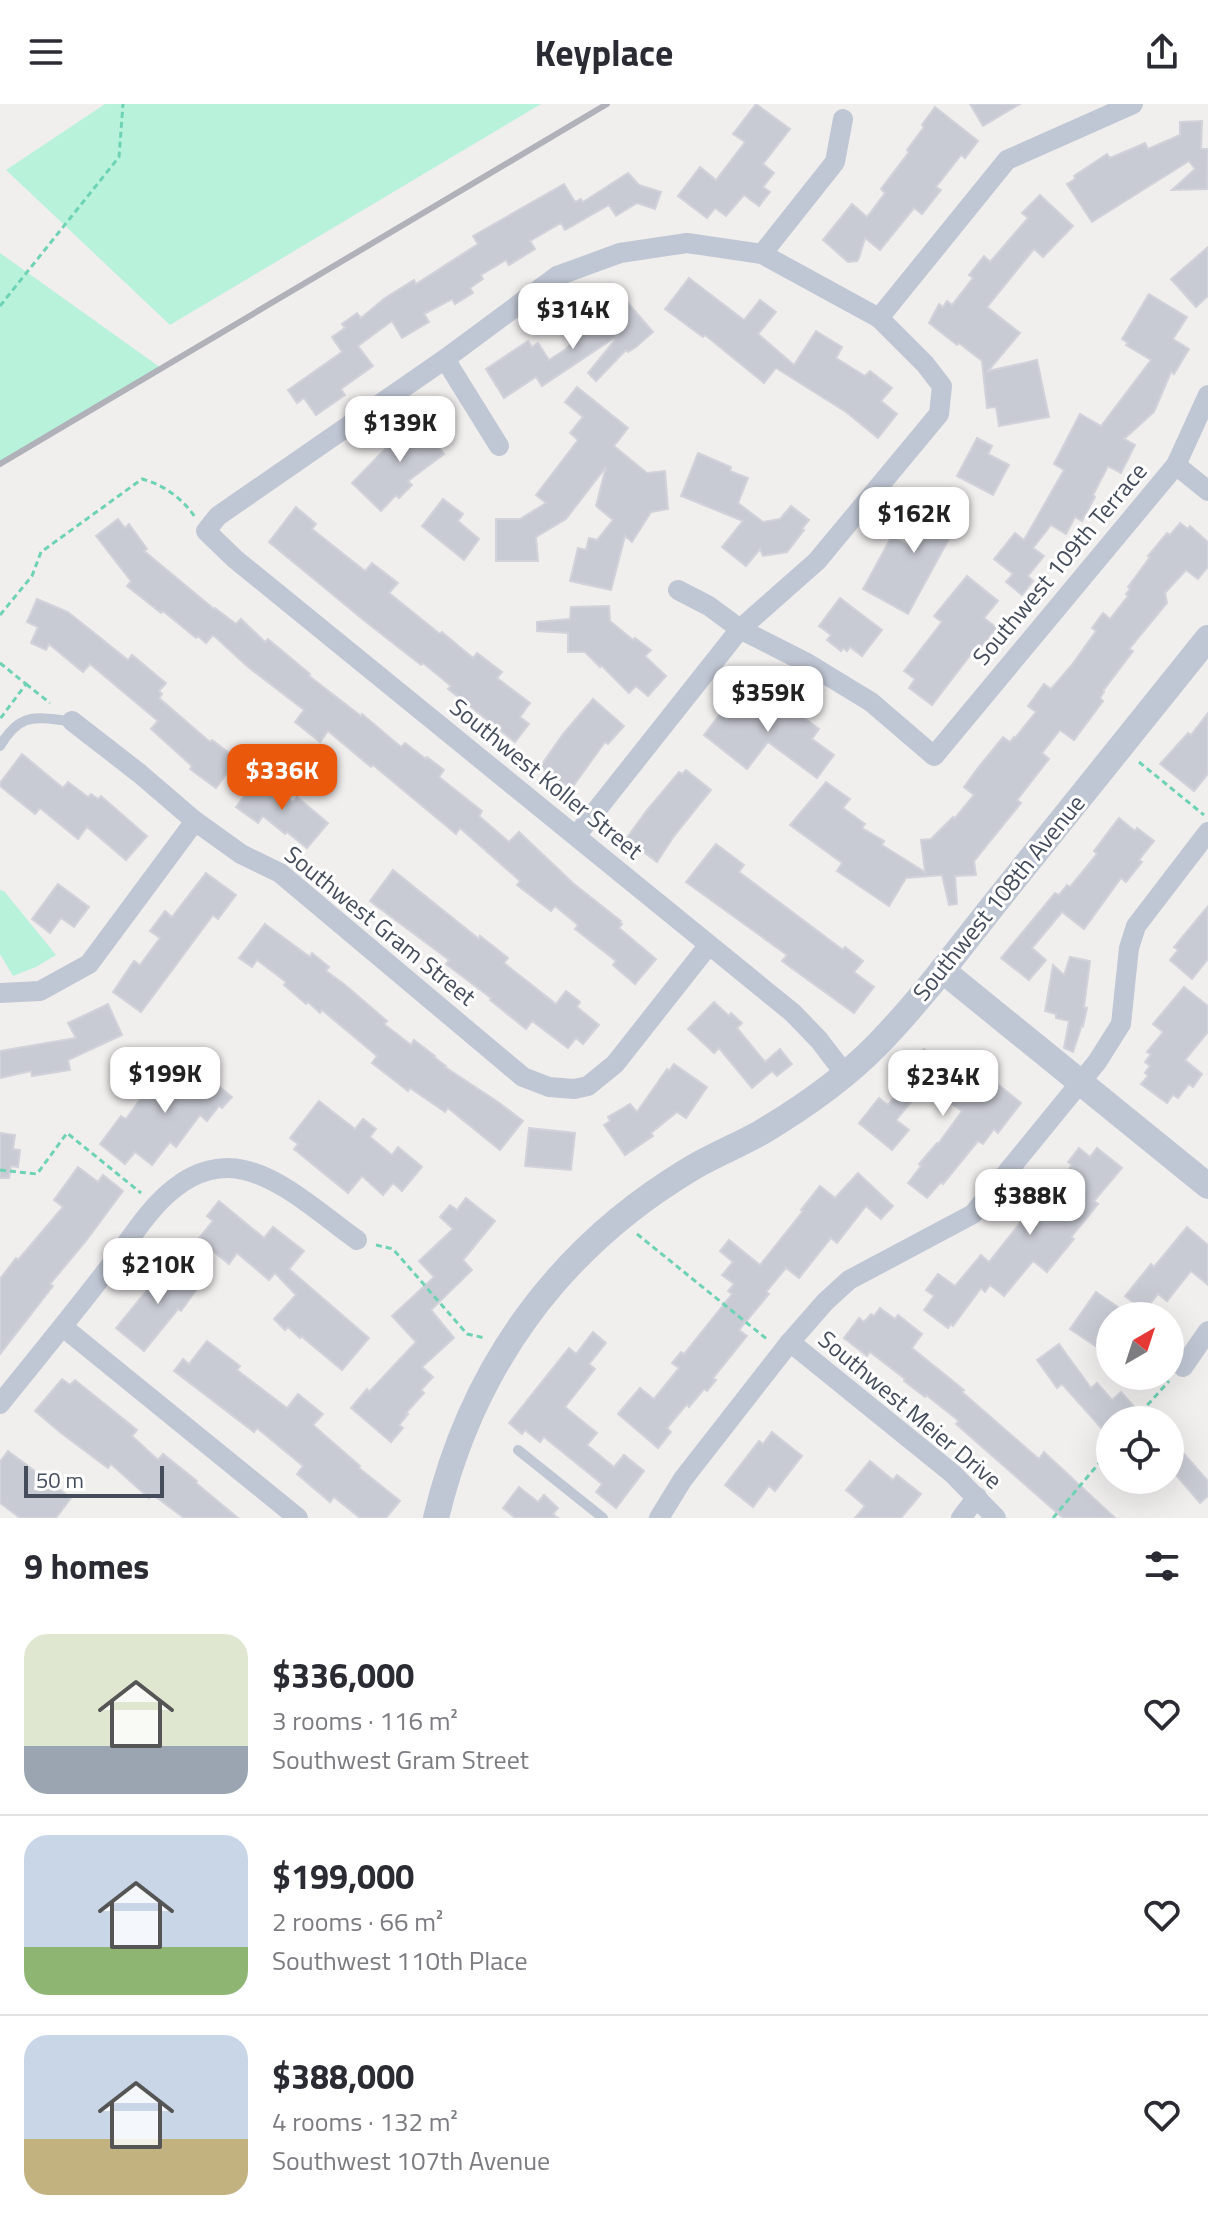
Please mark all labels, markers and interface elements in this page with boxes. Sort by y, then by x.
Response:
text: Keyplace [535,25,673,80]
icon: menu [24,30,68,74]
icon: share [1140,30,1184,74]
pin: $314K [517,283,629,351]
text: $314K [536,289,610,328]
pin: $139K [344,396,456,464]
text: $139K [363,402,437,441]
street label: Southwest 109th Terrace [963,454,1155,673]
pin: $162K [858,487,970,555]
text: $162K [877,493,951,532]
pin: $359K [712,666,824,734]
text: $359K [731,672,805,711]
street label: Southwest Koller Street [442,689,651,868]
pin: $336K [226,744,338,812]
text: $336K [245,750,319,789]
street label: Southwest 108th Avenue [903,786,1093,1008]
street label: Southwest Gram Street [277,837,485,1014]
pin: $199K [109,1047,221,1115]
pin: $234K [887,1050,999,1118]
text: $199K [128,1053,202,1092]
text: $234K [906,1056,980,1095]
pin: $388K [974,1169,1086,1237]
text: $388K [993,1175,1067,1214]
pin: $210K [102,1238,214,1306]
text: $210K [121,1244,195,1283]
north arrow [1096,1302,1184,1390]
map controls [1096,1302,1184,1494]
street label: Southwest Meier Drive [811,1321,1010,1497]
button: locate [1096,1406,1184,1494]
scale bar [24,1462,164,1498]
text: 50 m [36,1463,84,1497]
text: 9 homes [24,1540,149,1592]
icon: filters [1140,1544,1184,1588]
text: $336,000 [272,1649,414,1701]
icon: home [88,1666,184,1762]
icon: heart [1140,1692,1184,1736]
text: 3 rooms · 116 m² [272,1701,458,1740]
text: Southwest Gram Street [272,1740,529,1779]
text: $199,000 [272,1850,414,1902]
icon: home [88,1867,184,1963]
icon: heart [1140,1893,1184,1937]
text: 2 rooms · 66 m² [272,1902,443,1941]
text: Southwest 110th Place [272,1941,528,1980]
text: $388,000 [272,2050,414,2102]
icon: home [88,2067,184,2163]
icon: heart [1140,2093,1184,2137]
text: 4 rooms · 132 m² [272,2102,458,2141]
text: Southwest 107th Avenue [272,2141,550,2180]

